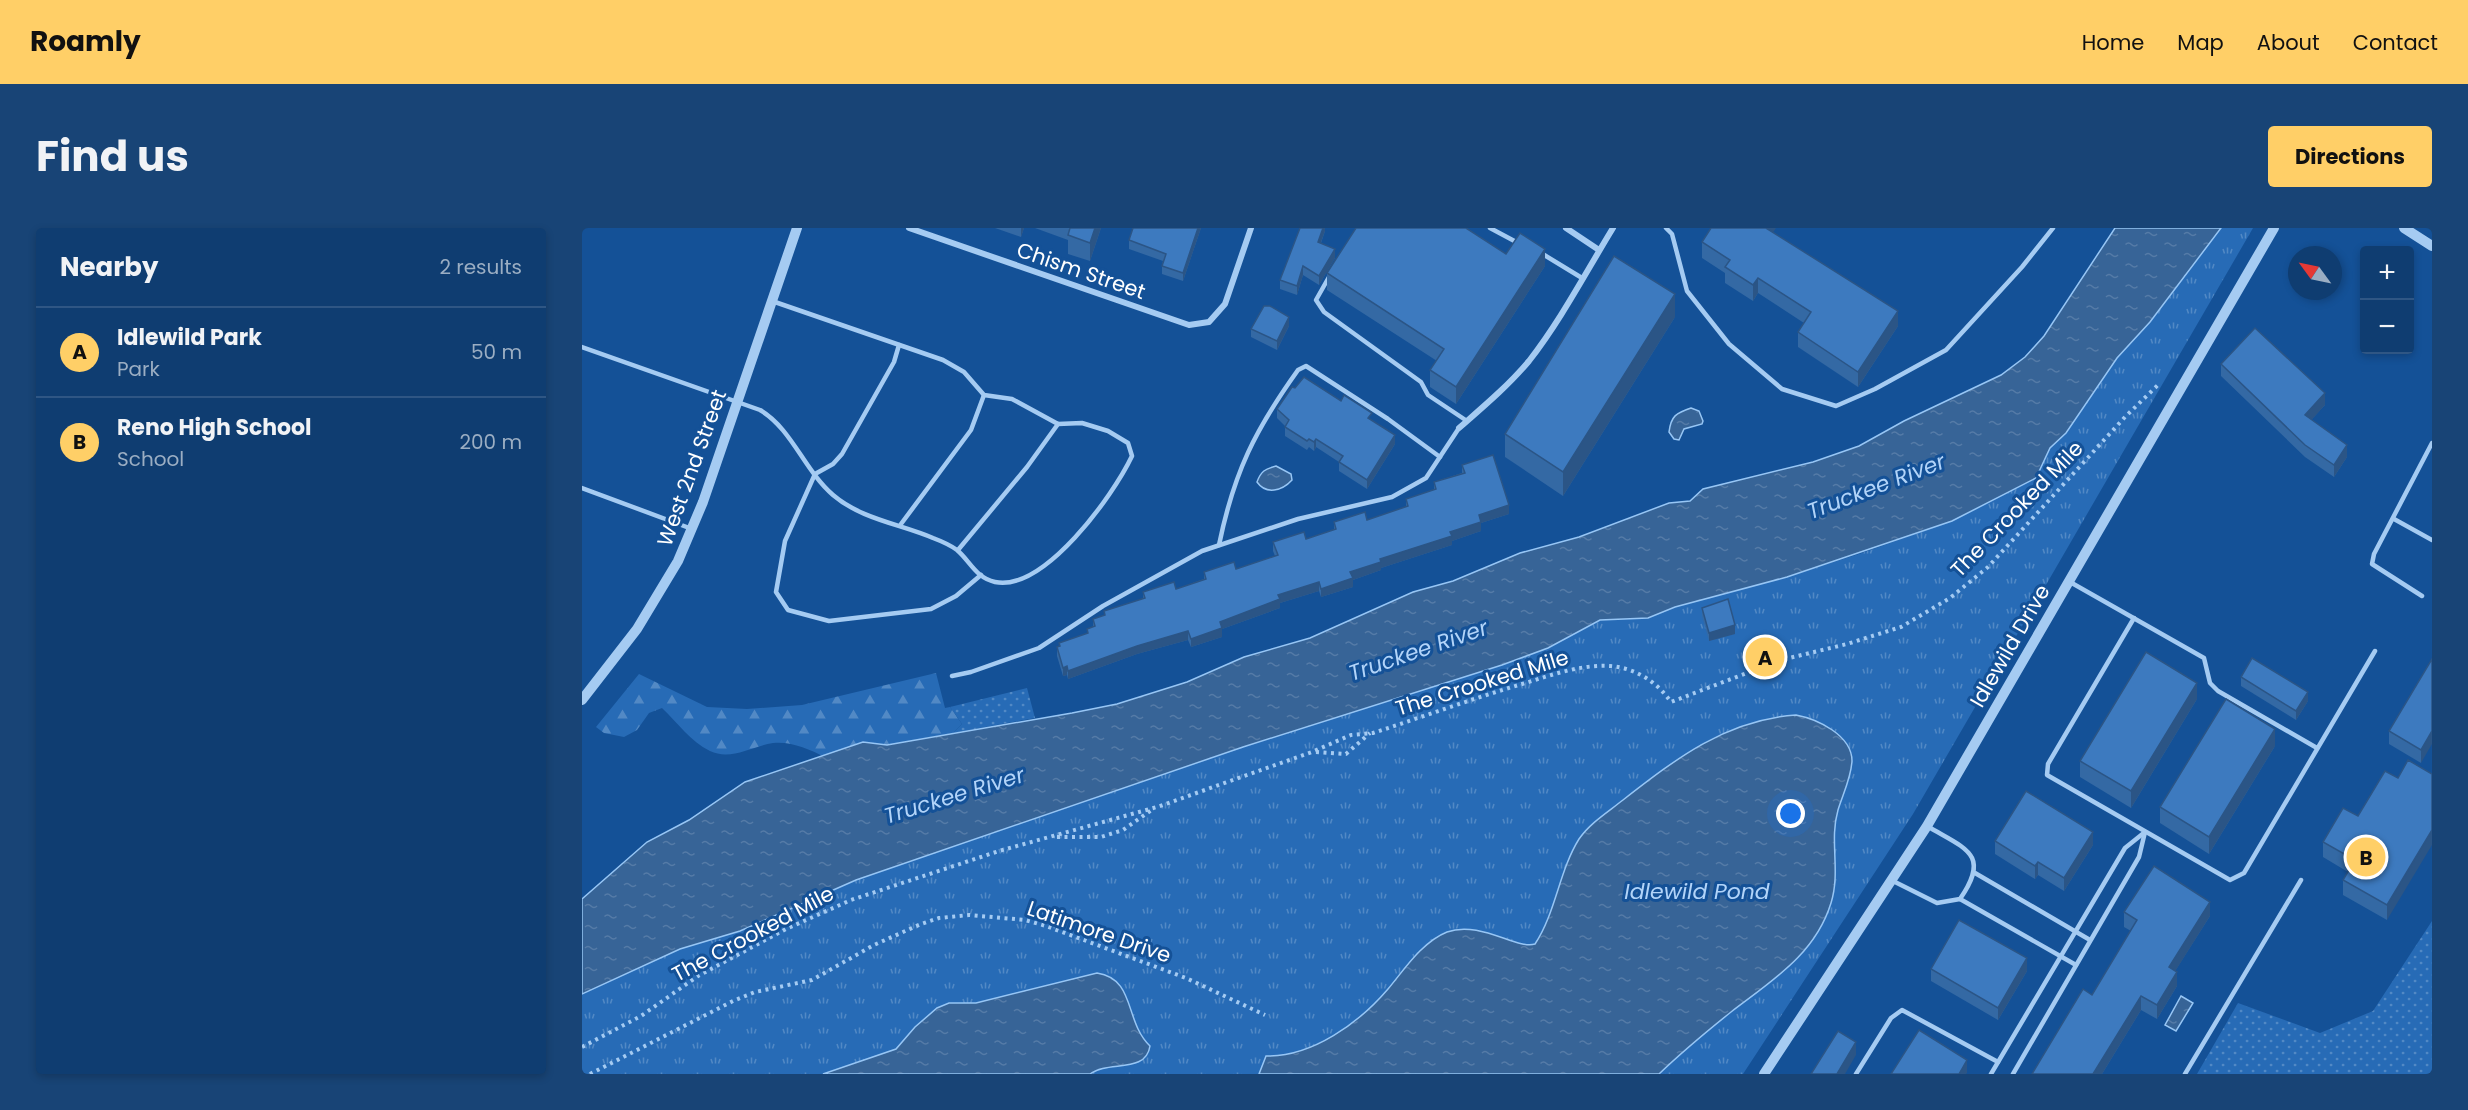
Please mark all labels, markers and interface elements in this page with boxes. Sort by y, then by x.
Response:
text: Roamly [30,22,141,61]
text: Home [2082,28,2144,57]
text: Map [2177,28,2224,57]
text: About [2257,28,2320,57]
text: Contact [2353,28,2438,57]
button: Directions [2268,126,2432,187]
text: Find us [36,127,189,186]
street label: Chism Street [1013,235,1149,306]
north arrow [2288,246,2342,300]
map controls [2360,246,2414,354]
button: + [2360,246,2414,300]
text: Nearby [60,249,158,285]
text: 2 results [439,253,522,281]
button: − [2360,300,2414,354]
text: Idlewild Park [117,322,262,353]
text: A [72,338,87,366]
text: 50 m [471,338,522,366]
text: Park [117,355,160,383]
street label: West 2nd Street [650,386,733,550]
text: Reno High School [117,412,312,443]
text: B [73,428,86,456]
text: 200 m [459,428,522,456]
street label: The Crooked Mile [1944,434,2089,583]
text: School [117,445,184,473]
water label: Truckee River [1803,446,1950,527]
street label: Idlewild Drive [1963,579,2057,713]
water label: Truckee River [1344,612,1493,689]
pin: A [1746,634,1784,680]
street label: The Crooked Mile [1392,642,1572,723]
water label: Truckee River [880,759,1029,832]
your location [1776,799,1805,828]
pin: B [2346,834,2386,880]
water label: Idlewild Pond [1624,876,1770,907]
street label: The Crooked Mile [667,879,839,988]
street label: Latimore Drive [1023,893,1175,970]

